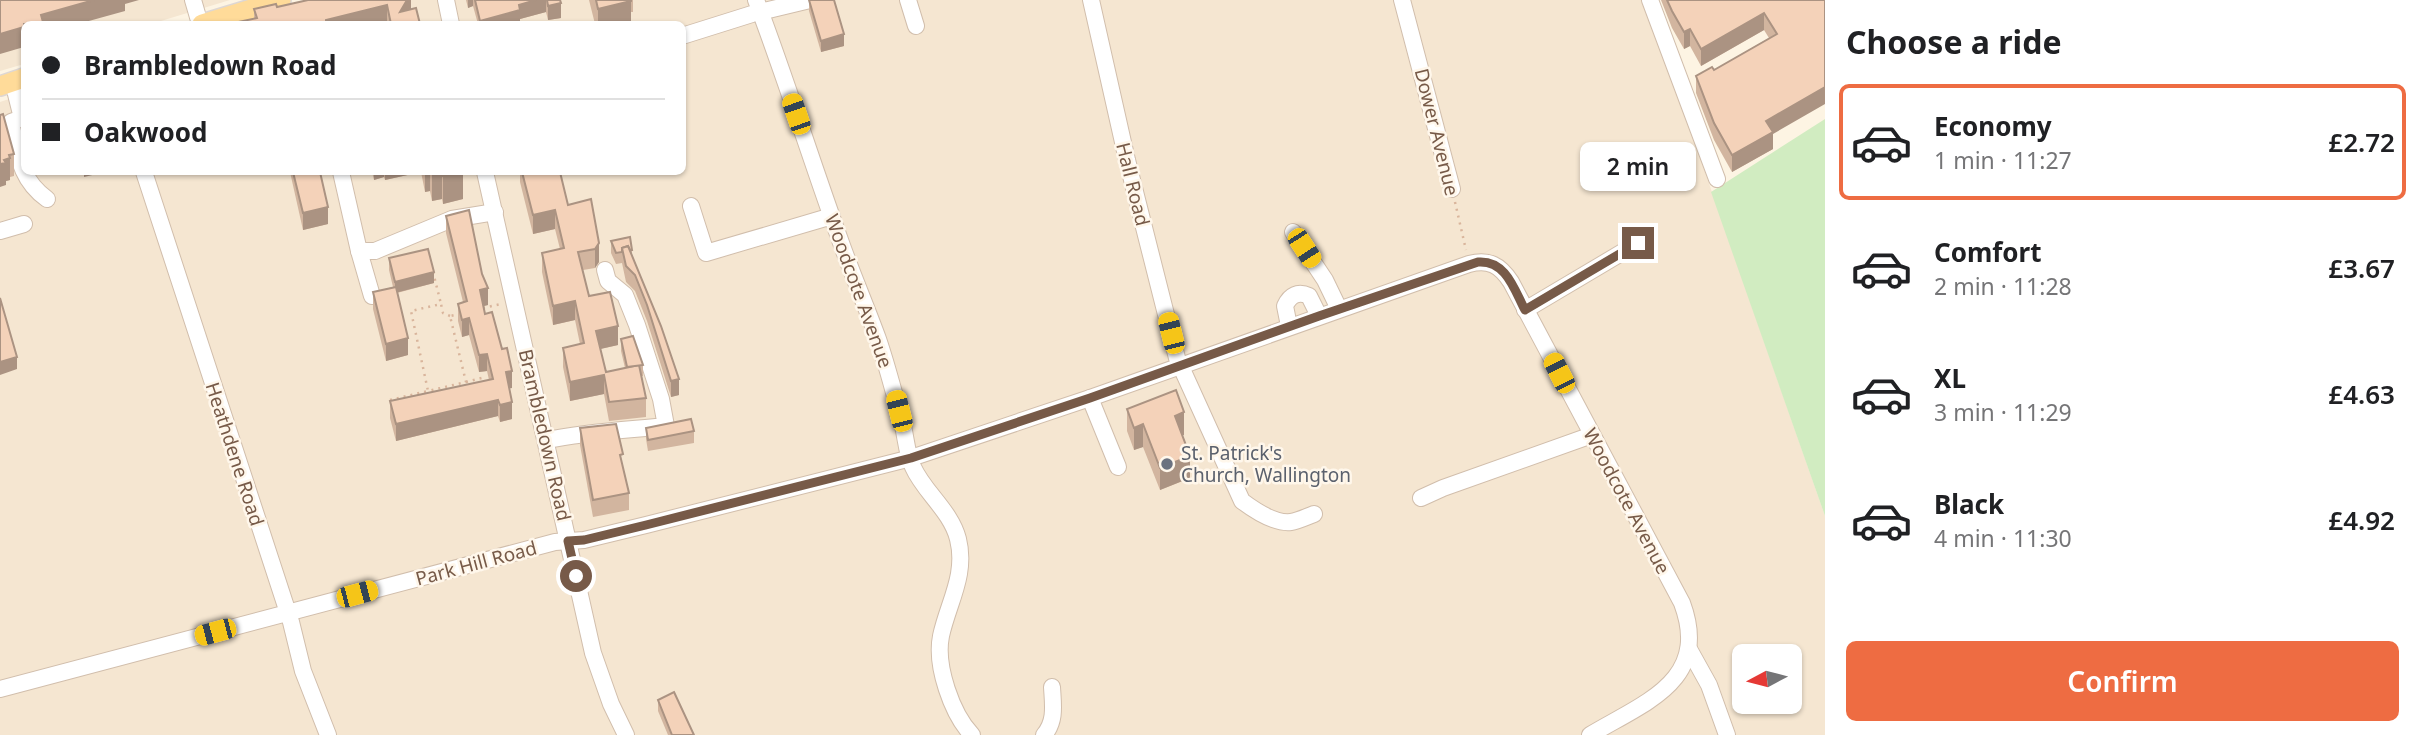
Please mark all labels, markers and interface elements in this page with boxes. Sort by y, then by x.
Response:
text: Choose a ride [1846,20,2062,63]
text: Brambledown Road [84,47,336,83]
street label: Dower Avenue [1409,66,1465,198]
car [780,91,813,137]
text: Economy [1934,108,2052,144]
icon: car [1850,111,1913,174]
text: Oakwood [84,114,207,150]
text: £2.72 [2328,124,2395,160]
street label: Hall Road [1110,140,1156,228]
callout: 2 min [1580,142,1696,190]
text: 1 min · 11:27 [1934,144,2072,176]
text: 2 min [1607,150,1669,182]
street label: Woodcote Avenue [819,211,899,371]
car [1284,225,1325,271]
route end [1622,227,1654,259]
text: Comfort [1934,234,2042,270]
icon: car [1850,237,1913,300]
text: £3.67 [2328,250,2395,286]
text: 2 min · 11:28 [1934,270,2072,302]
car [1156,310,1187,356]
street label: Brambledown Road [513,347,577,523]
car [1541,350,1578,396]
text: XL [1934,360,1966,396]
icon: car [1850,363,1913,426]
text: £4.63 [2328,376,2395,412]
street label: Heathdene Road [200,379,270,529]
car [884,388,915,434]
text: 3 min · 11:29 [1934,396,2072,428]
street label: Woodcote Avenue [1578,423,1676,579]
place label: St. Patrick's Church, Wallington [1181,440,1351,488]
marker: St. Patrick's Church, Wallington [1159,456,1175,472]
text: Black [1934,486,2004,522]
icon: car [1850,489,1913,552]
text: £4.92 [2328,502,2395,538]
text: 4 min · 11:30 [1934,522,2072,554]
street label: Park Hill Road [413,534,539,592]
route start [560,560,592,592]
car [334,578,381,610]
car [192,616,239,648]
button: Confirm [1846,641,2399,721]
north arrow [1732,644,1802,714]
map controls [1732,644,1802,714]

